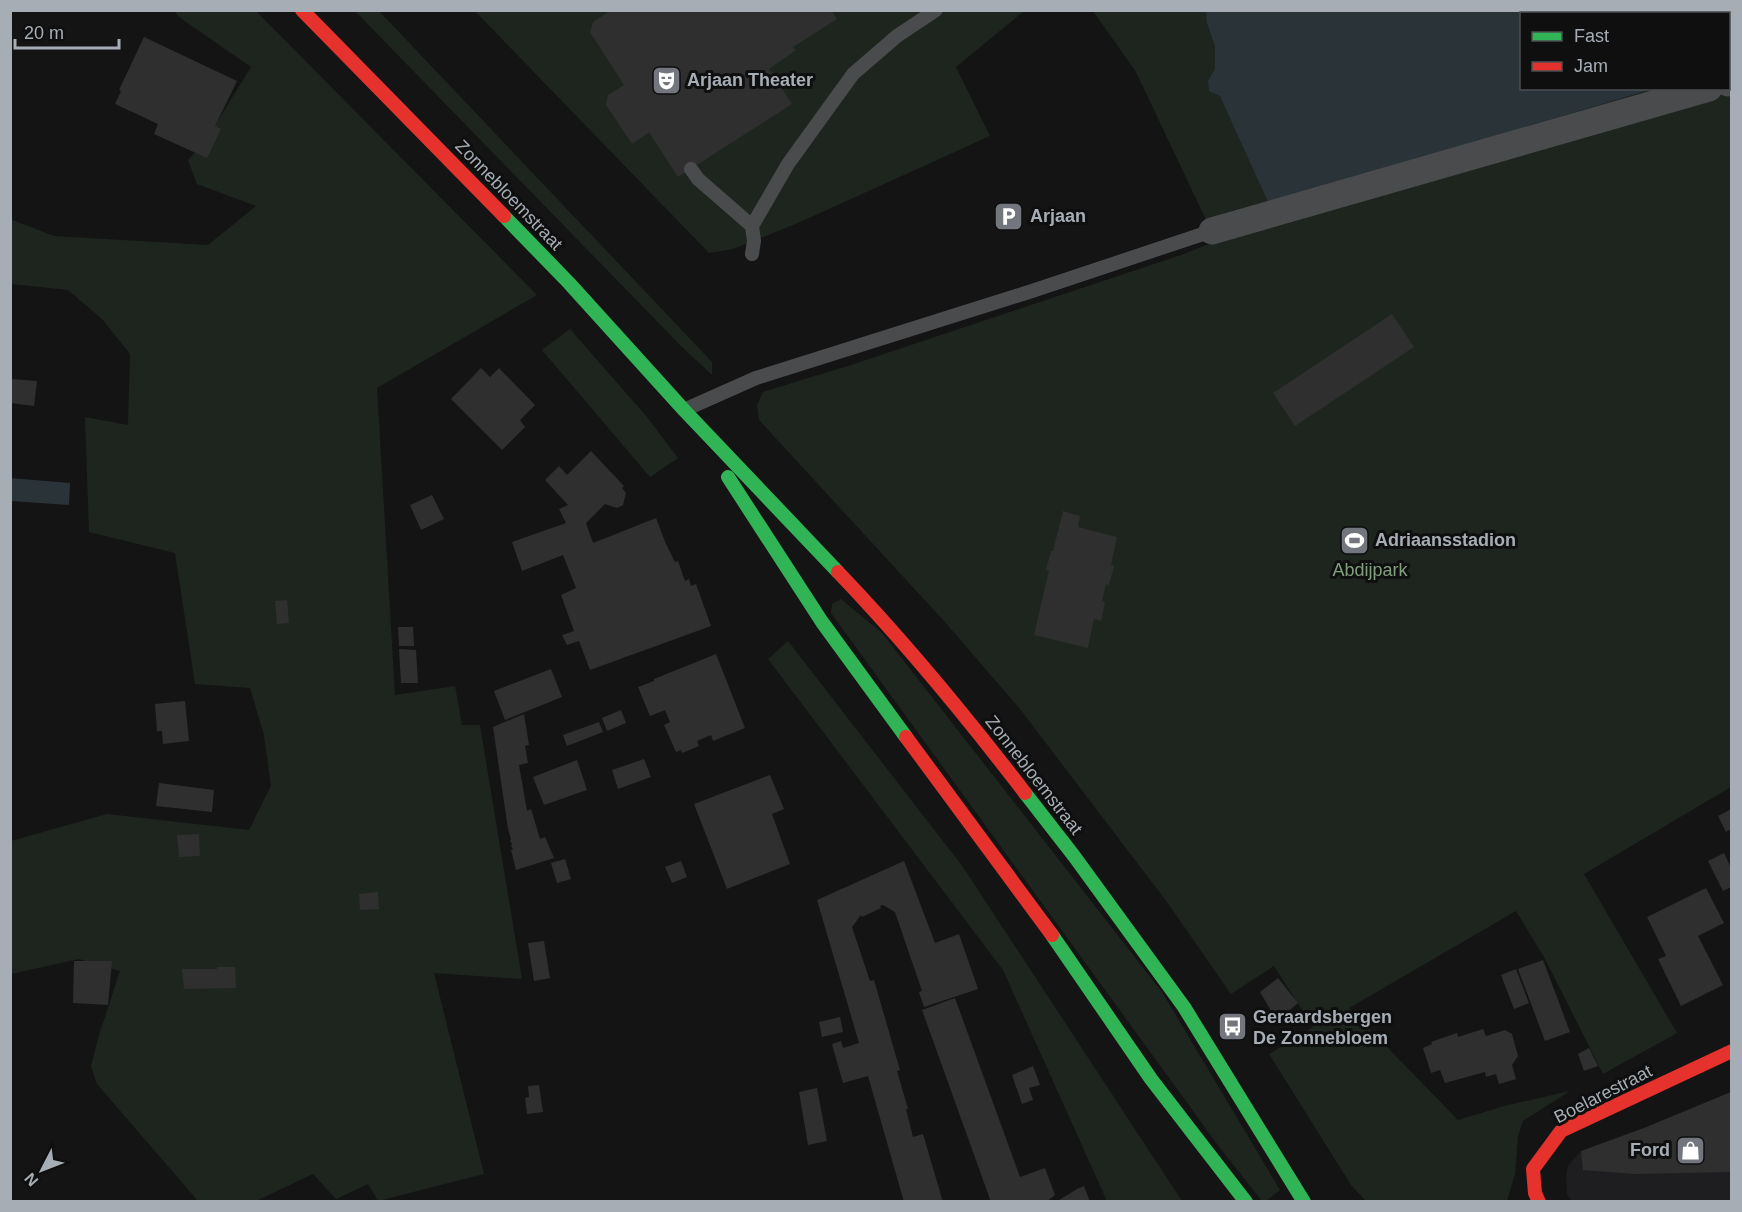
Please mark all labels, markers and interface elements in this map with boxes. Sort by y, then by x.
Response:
scale bar [15,12,118,50]
legend [1520,12,1730,90]
text: 20 m [24,23,64,43]
text: Fast [1574,26,1609,46]
text: Jam [1574,56,1608,76]
theatre icon: Arjaan Theater [650,64,682,96]
place label: Arjaan Theater [687,70,813,90]
street label: Zonnebloemstraat [451,136,567,254]
parking icon: Arjaan [993,200,1025,232]
place label: Arjaan [1030,206,1086,226]
sports icon: Adriaansstadion [1338,524,1370,556]
place label: Adriaansstadion [1375,530,1516,550]
park label: Abdijpark [1332,560,1409,580]
street label: Zonnebloemstraat [981,712,1087,838]
place label: Geraardsbergen De Zonnebloem [1253,1007,1392,1048]
bus stop icon: Geraardsbergen De Zonnebloem [1216,1011,1248,1043]
street label: Boelarestraat [1551,1061,1655,1127]
shop icon: Ford [1675,1134,1707,1166]
north arrow [12,1140,72,1200]
place label: Ford [1630,1140,1670,1160]
text: N [21,1170,41,1190]

